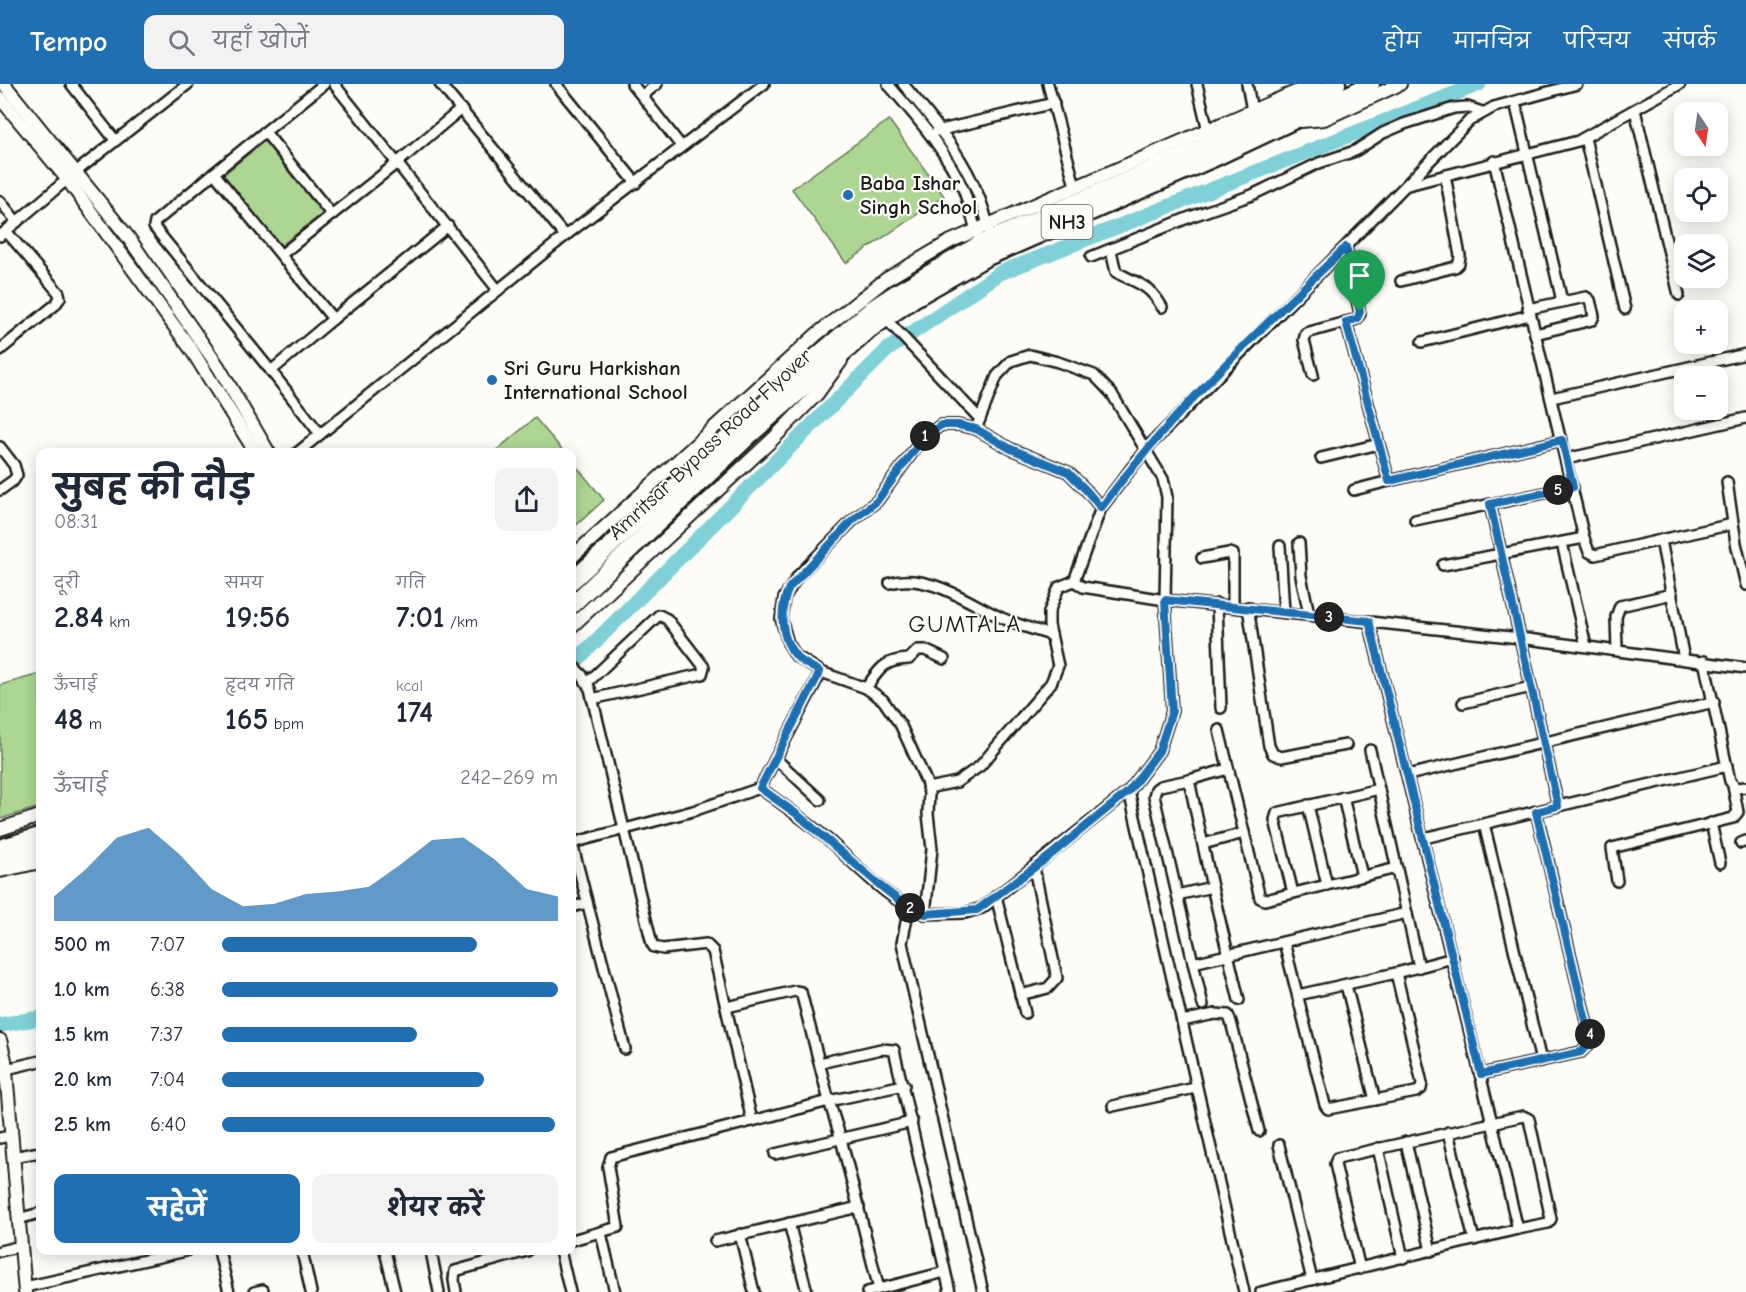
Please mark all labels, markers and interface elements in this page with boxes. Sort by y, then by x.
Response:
search box [144,15,564,69]
text: Tempo [30,26,108,58]
icon: search [165,26,198,59]
text: यहाँ खोजें [213,28,309,54]
text: होम [1384,29,1421,53]
text: मानचित्र [1454,29,1531,53]
text: परिचय [1564,29,1630,53]
text: संपर्क [1663,29,1716,53]
north arrow [1674,102,1728,156]
map controls [1674,102,1728,420]
button: locate [1674,168,1728,222]
place label: Baba Ishar Singh School [860,171,977,219]
marker: Baba Ishar Singh School [841,188,855,202]
road number: NH3 [1042,205,1092,239]
button: layers [1674,234,1728,288]
pin [1334,250,1385,312]
icon: arrive [1343,259,1376,292]
button: + [1674,300,1728,354]
street label: Amritsar Bypass Road Flyover [604,343,817,544]
place label: Sri Guru Harkishan International School [504,356,688,404]
button: − [1674,366,1728,420]
marker: Sri Guru Harkishan International School [485,373,499,387]
pin: 1 [910,421,940,451]
text: 1 [922,427,928,445]
text: सुबह की दौड़ [54,468,252,506]
button: share [495,468,558,531]
pin: 5 [1543,475,1573,505]
text: 5 [1554,481,1562,499]
text: 08:31 [54,510,98,533]
text: दूरी [54,574,79,592]
text: समय [225,574,263,592]
text: गति [396,574,425,592]
text: 2.84 [54,600,104,635]
text: 19:56 [225,600,290,635]
text: 7:01 [396,600,445,635]
pin: 3 [1314,602,1344,632]
text: 3 [1325,608,1333,626]
district label: GUMTALA [908,610,1022,638]
text: km [104,613,130,631]
text: /km [445,613,478,631]
text: ऊँचाई [54,676,97,694]
text: हृदय गति [225,676,294,694]
text: kcal [396,677,423,695]
text: 174 [396,695,433,730]
text: 48 [54,702,83,737]
text: 165 [225,702,268,737]
text: m [83,715,102,733]
text: bpm [268,715,304,733]
text: 242–269 m [460,766,558,789]
text: ऊँचाई [54,774,108,797]
pin: 2 [895,893,925,923]
text: 2 [906,899,914,917]
text: 500 m [54,933,111,956]
text: 7:07 [150,933,185,956]
text: 1.0 km [54,978,110,1001]
text: 6:38 [150,978,185,1001]
pin: 4 [1575,1019,1605,1049]
text: 1.5 km [54,1023,109,1046]
text: 7:37 [150,1023,183,1046]
text: 4 [1586,1025,1594,1043]
text: 2.0 km [54,1068,112,1091]
text: 7:04 [150,1068,185,1091]
text: 2.5 km [54,1113,111,1136]
text: 6:40 [150,1113,186,1136]
button: सहेजें [54,1174,300,1243]
button: शेयर करें [312,1174,558,1243]

